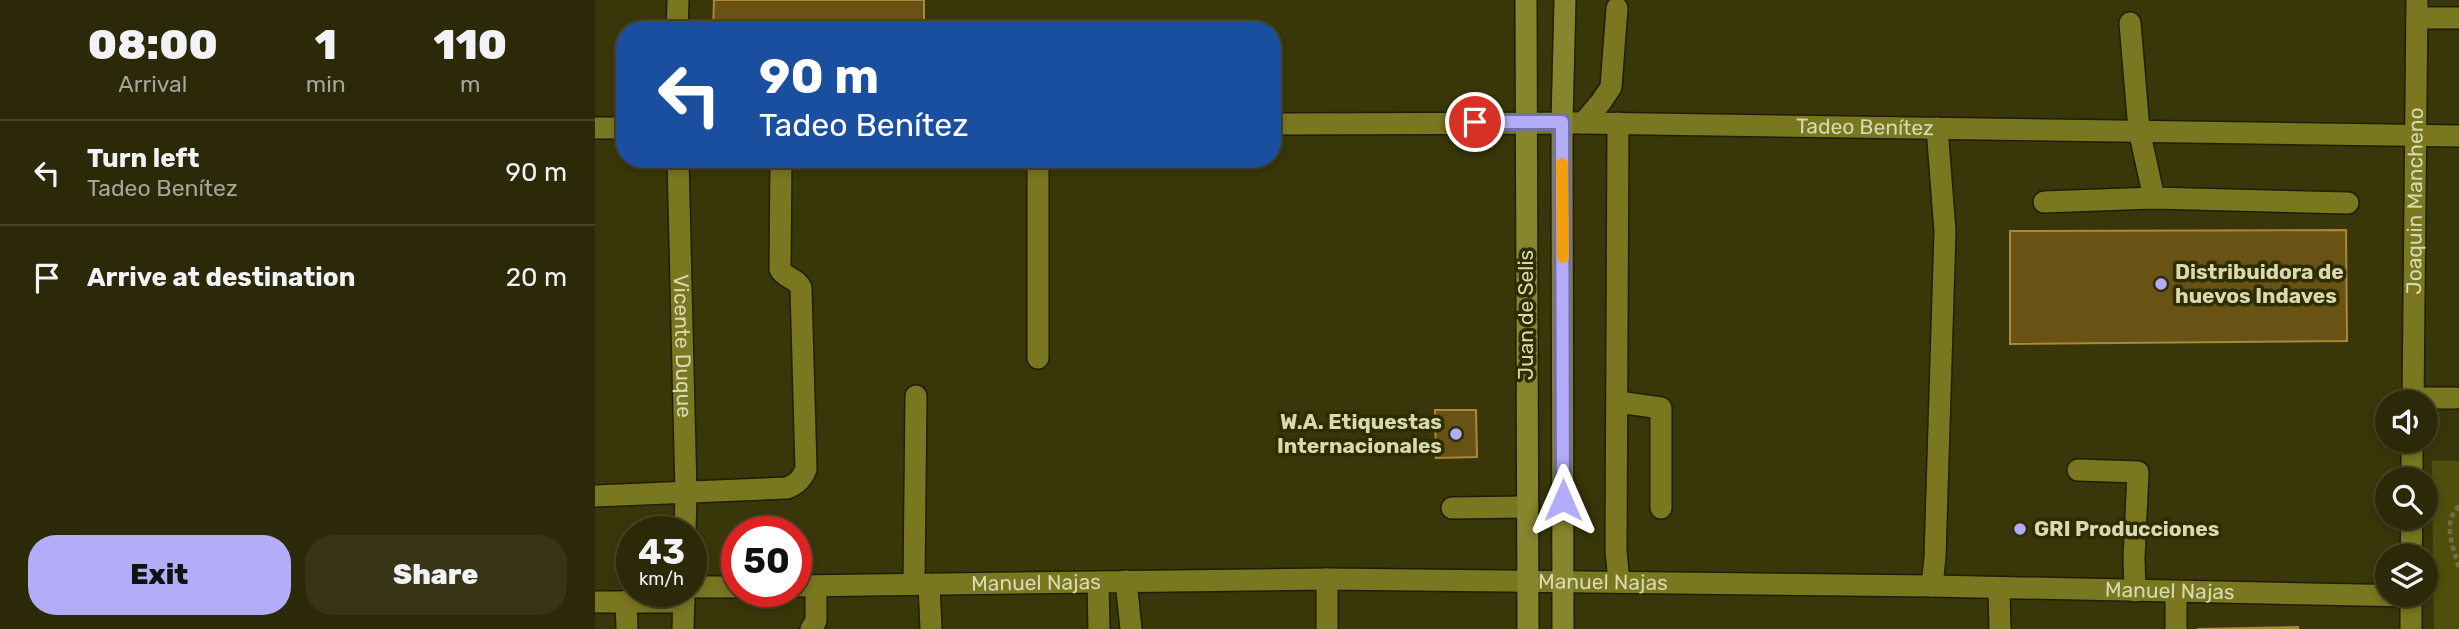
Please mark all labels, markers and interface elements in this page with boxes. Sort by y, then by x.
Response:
text: 08:00 [88,20,218,70]
text: 1 [315,20,337,70]
text: 110 [434,20,507,70]
text: 90 m [759,47,879,105]
icon: left [644,49,735,140]
text: Arrival [118,70,187,98]
text: min [306,70,346,98]
text: m [460,70,481,98]
pin [1445,92,1505,152]
icon: arrive [1456,103,1494,141]
text: Tadeo Benítez [759,106,969,144]
street label: Joaquin Mancheno [2401,107,2428,295]
street label: Tadeo Benítez [1796,113,1934,140]
text: Turn left [87,143,199,174]
icon: left [28,154,66,192]
text: 90 m [506,157,567,188]
text: Tadeo Benítez [87,174,238,202]
street label: Juan de Selis [1513,250,1538,380]
icon: arrive [28,259,66,297]
place label: Distribuidora de huevos Indaves [2175,259,2344,308]
text: Arrive at destination [87,262,355,293]
text: 20 m [506,262,567,293]
street label: Vicente Duque [669,274,697,418]
marker: Distribuidora de huevos Indaves [2153,276,2169,292]
map controls [2375,390,2438,607]
button: sound [2375,390,2438,453]
place label: W.A. Etiquestas Internacionales [1277,409,1442,458]
marker: W.A. Etiquestas Internacionales [1448,426,1464,442]
position arrow [1526,463,1600,537]
button: search [2375,467,2438,530]
speed limit sign: 50 [721,516,812,607]
place label: GRI Producciones [2034,516,2219,541]
marker: GRI Producciones [2012,521,2028,537]
text: 43 [638,531,685,573]
button: Exit [28,535,291,615]
button: Share [305,535,567,615]
button: layers [2375,544,2438,607]
text: km/h [639,568,684,590]
street label: Manuel Najas [1538,568,1668,595]
street label: Manuel Najas [971,569,1101,596]
street label: Manuel Najas [2105,577,2235,604]

